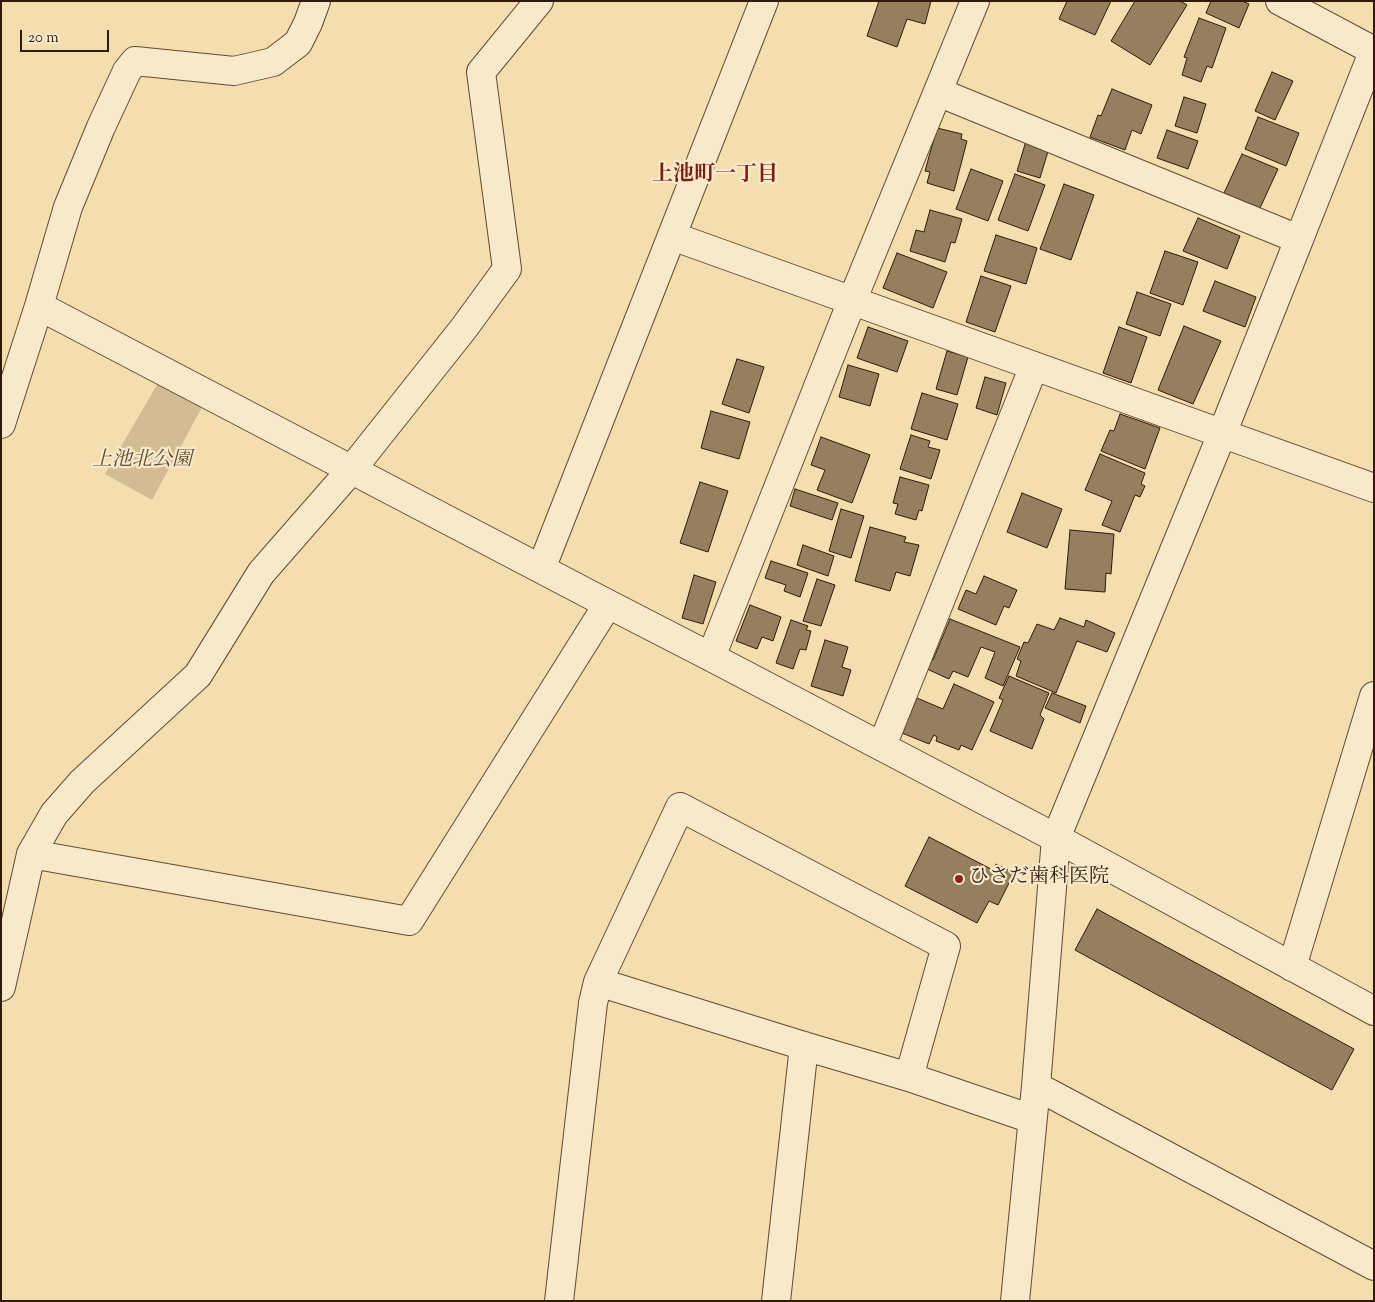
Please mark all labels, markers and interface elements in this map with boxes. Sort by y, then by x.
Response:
scale bar [22,20,111,52]
text: 20 m [28,28,59,49]
district label: 上池町一丁目 [652,163,778,189]
park label: 上池北公園 [92,450,192,474]
place label: ひさだ歯科医院 [969,867,1109,891]
marker: ひさだ歯科医院 [953,873,965,885]

